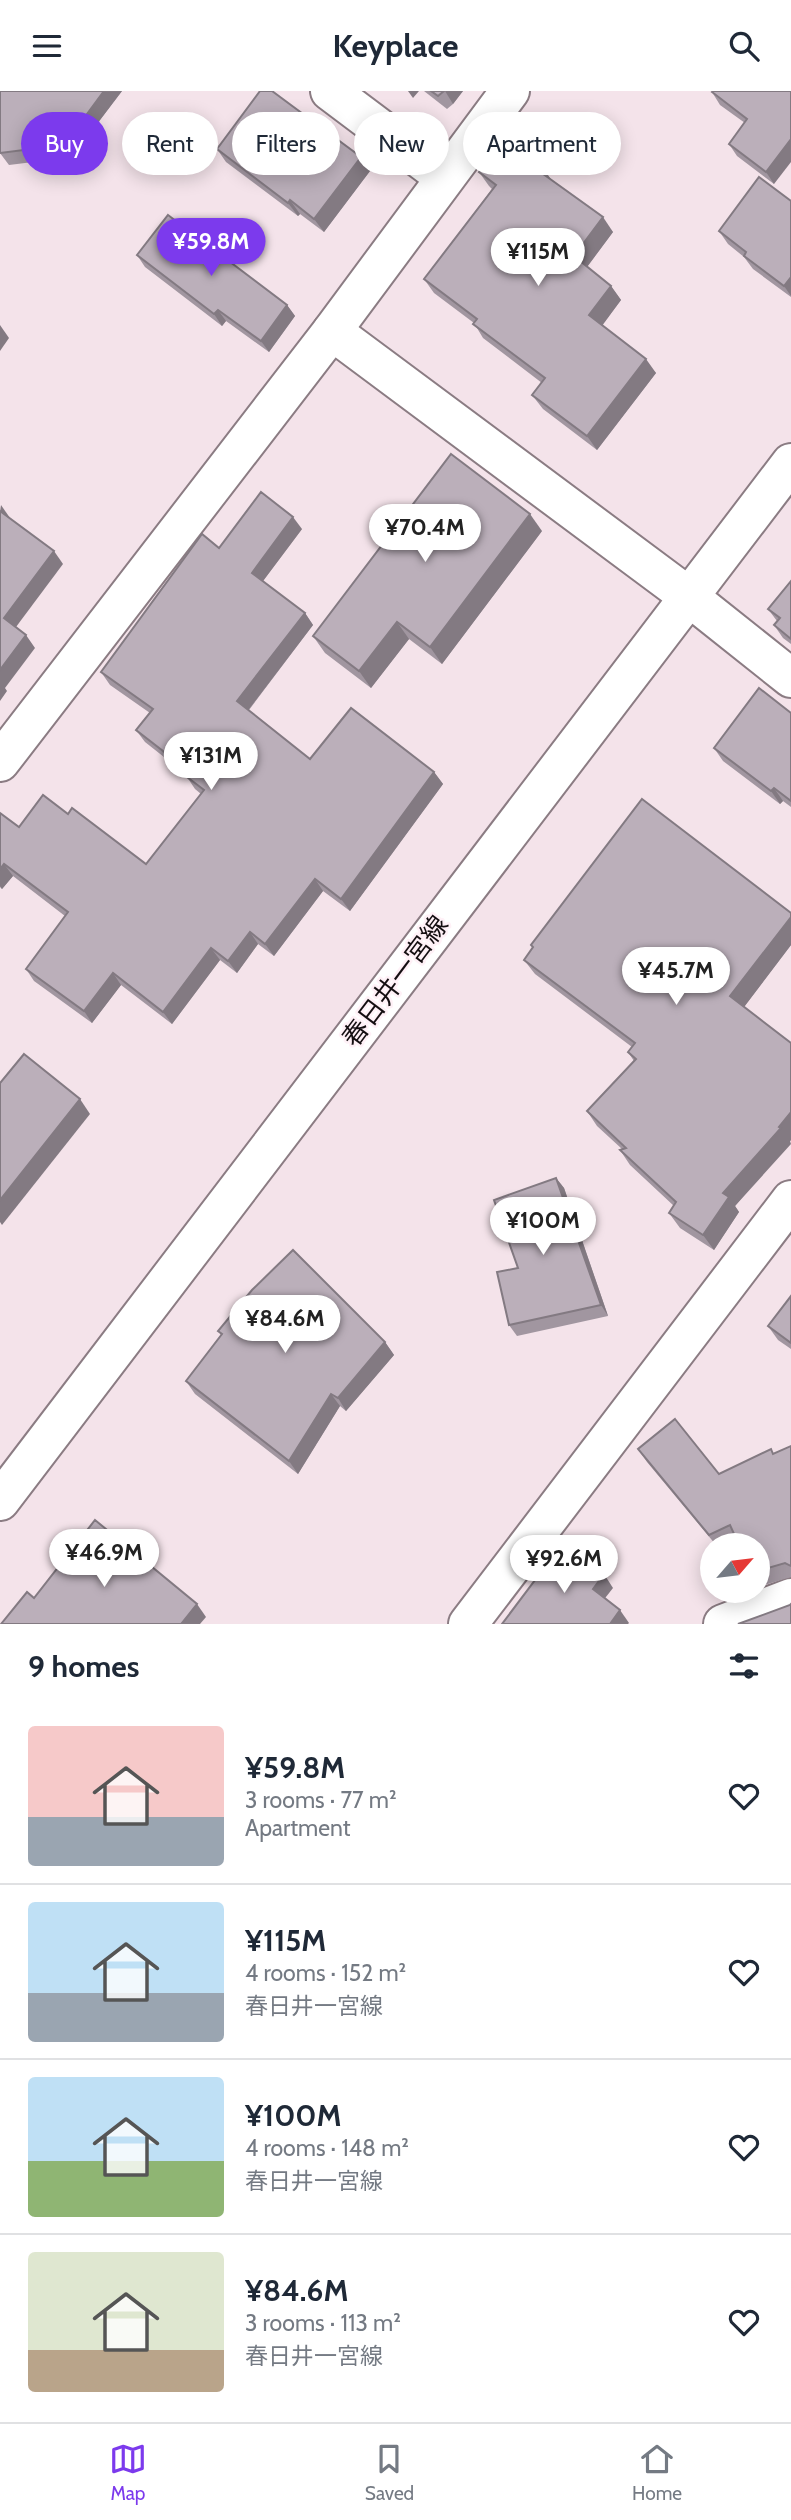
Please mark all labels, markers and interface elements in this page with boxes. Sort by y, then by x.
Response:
text: Keyplace [333,26,458,65]
icon: menu [28,27,66,65]
icon: search [725,27,763,65]
chip: Buy [21,112,108,175]
chip: Rent [122,112,218,175]
chip: Filters [232,112,340,175]
chip: New [354,112,449,175]
chip: Apartment [463,112,621,175]
pin: ¥59.8M [154,219,268,278]
text: ¥59.8M [173,227,249,255]
pin: ¥115M [489,229,587,288]
text: ¥115M [507,237,569,265]
pin: ¥70.4M [368,505,482,564]
text: ¥70.4M [385,513,465,541]
pin: ¥131M [162,733,260,792]
text: ¥131M [180,741,242,769]
street label: 春日井一宮線 [335,909,455,1053]
pin: ¥45.7M [619,947,733,1007]
text: ¥45.7M [638,956,714,984]
pin: ¥100M [494,1197,592,1257]
text: ¥100M [506,1206,580,1234]
pin: ¥84.6M [228,1295,342,1355]
text: ¥84.6M [245,1304,325,1332]
pin: ¥46.9M [47,1529,161,1589]
north arrow [700,1533,770,1603]
map controls [700,1533,770,1603]
pin: ¥92.6M [507,1535,621,1595]
text: ¥46.9M [65,1538,143,1566]
text: ¥92.6M [526,1544,602,1572]
icon: filters [725,1647,763,1685]
text: 9 homes [28,1648,139,1685]
text: ¥59.8M [245,1749,345,1786]
icon: home [84,1754,168,1838]
icon: heart [725,1777,763,1815]
text: 3 rooms · 77 m² [245,1786,397,1814]
text: Apartment [245,1814,350,1842]
text: ¥115M [245,1922,326,1959]
icon: home [84,1930,168,2014]
icon: heart [725,1953,763,1991]
text: 4 rooms · 152 m² [245,1959,406,1987]
text: 春日井一宮線 [245,1992,383,2020]
text: ¥100M [245,2097,342,2134]
icon: home [84,2105,168,2189]
icon: heart [725,2128,763,2166]
text: 4 rooms · 148 m² [245,2134,409,2162]
text: 春日井一宮線 [245,2167,383,2195]
text: ¥84.6M [245,2272,348,2309]
icon: home [84,2280,168,2364]
icon: heart [725,2303,763,2341]
text: 3 rooms · 113 m² [245,2309,401,2337]
text: 春日井一宮線 [245,2342,383,2370]
tab: Map [109,2440,147,2505]
tab: Saved [365,2440,414,2505]
tab: Home [632,2440,682,2505]

